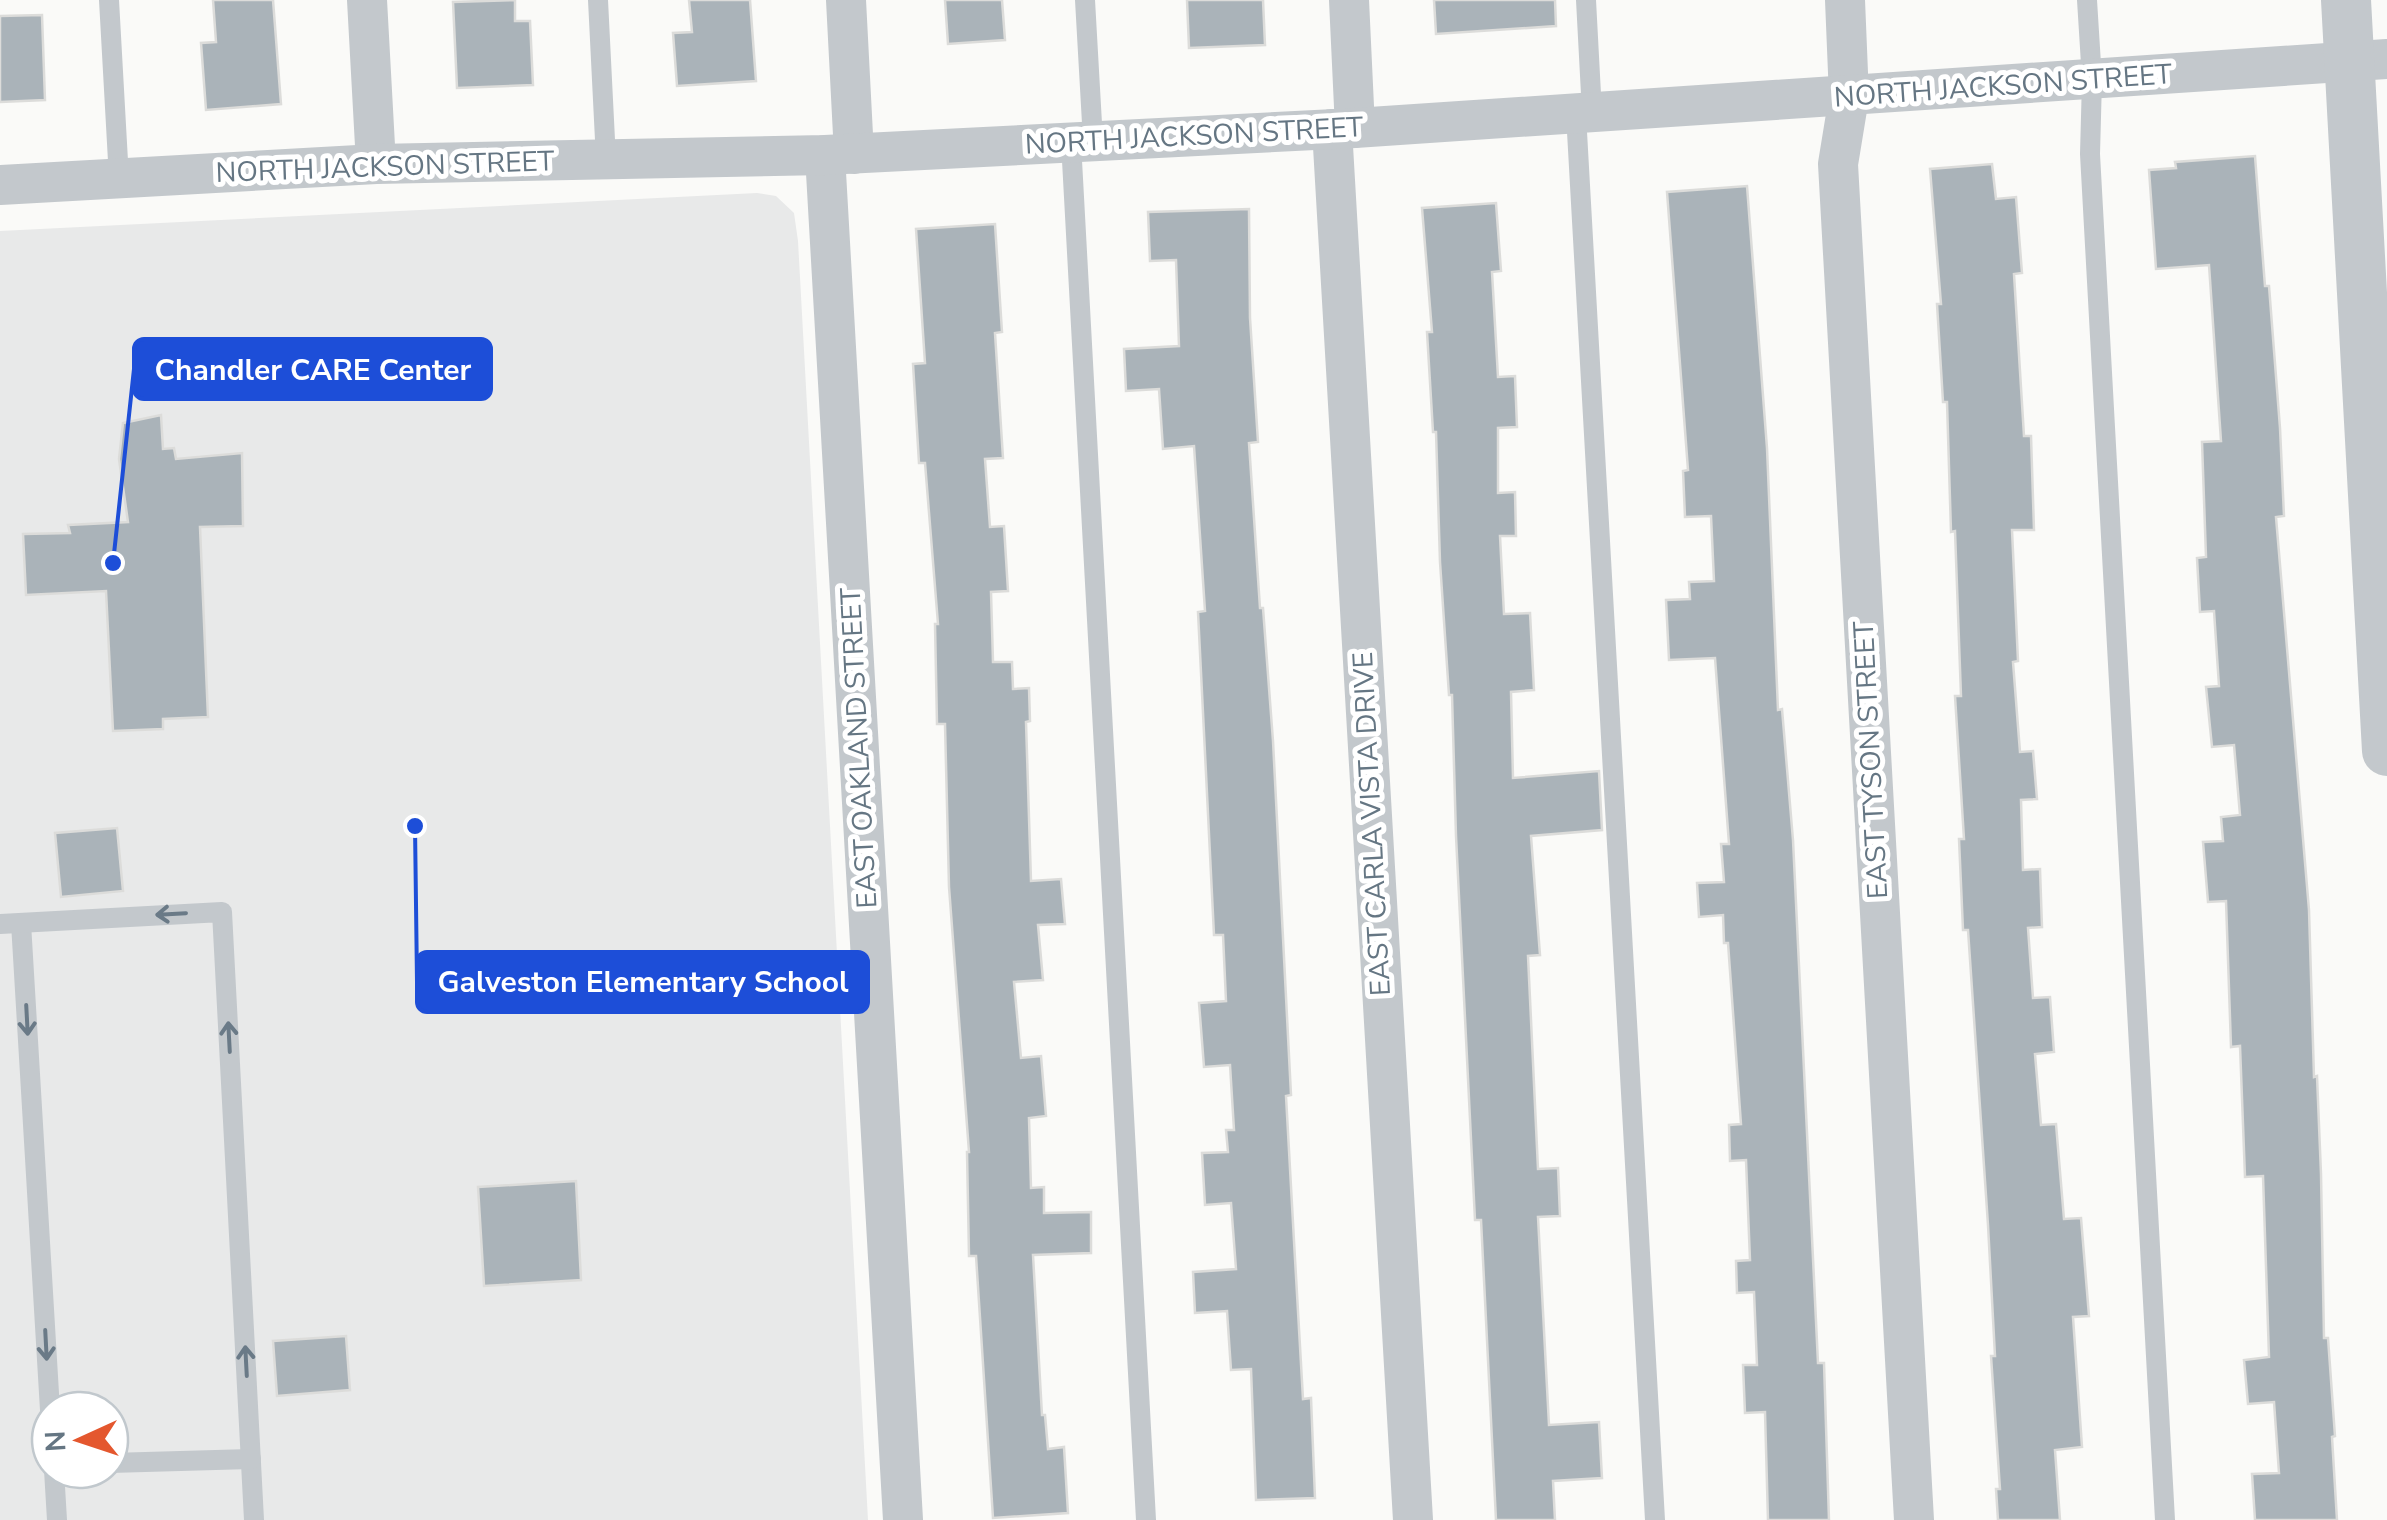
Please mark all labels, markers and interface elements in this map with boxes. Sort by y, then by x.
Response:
street label: NORTH JACKSON STREET [1833,55,2173,117]
street label: NORTH JACKSON STREET [1024,108,1364,164]
street label: NORTH JACKSON STREET [215,142,555,192]
callout: Chandler CARE Center [134,339,491,399]
text: Chandler CARE Center [155,350,472,391]
street label: EAST OAKLAND STREET [832,586,886,909]
street label: EAST TYSON STREET [1845,620,1897,900]
street label: EAST CARLA VISTA DRIVE [1344,651,1400,997]
one-way arrow [155,905,187,924]
callout: Galveston Elementary School [417,952,868,1012]
text: Galveston Elementary School [437,962,849,1003]
one-way arrow [18,1004,37,1036]
one-way arrow [219,1021,238,1053]
one-way arrow [37,1328,56,1360]
one-way arrow [236,1346,255,1378]
north arrow [30,1390,130,1490]
text: N [37,1430,76,1453]

